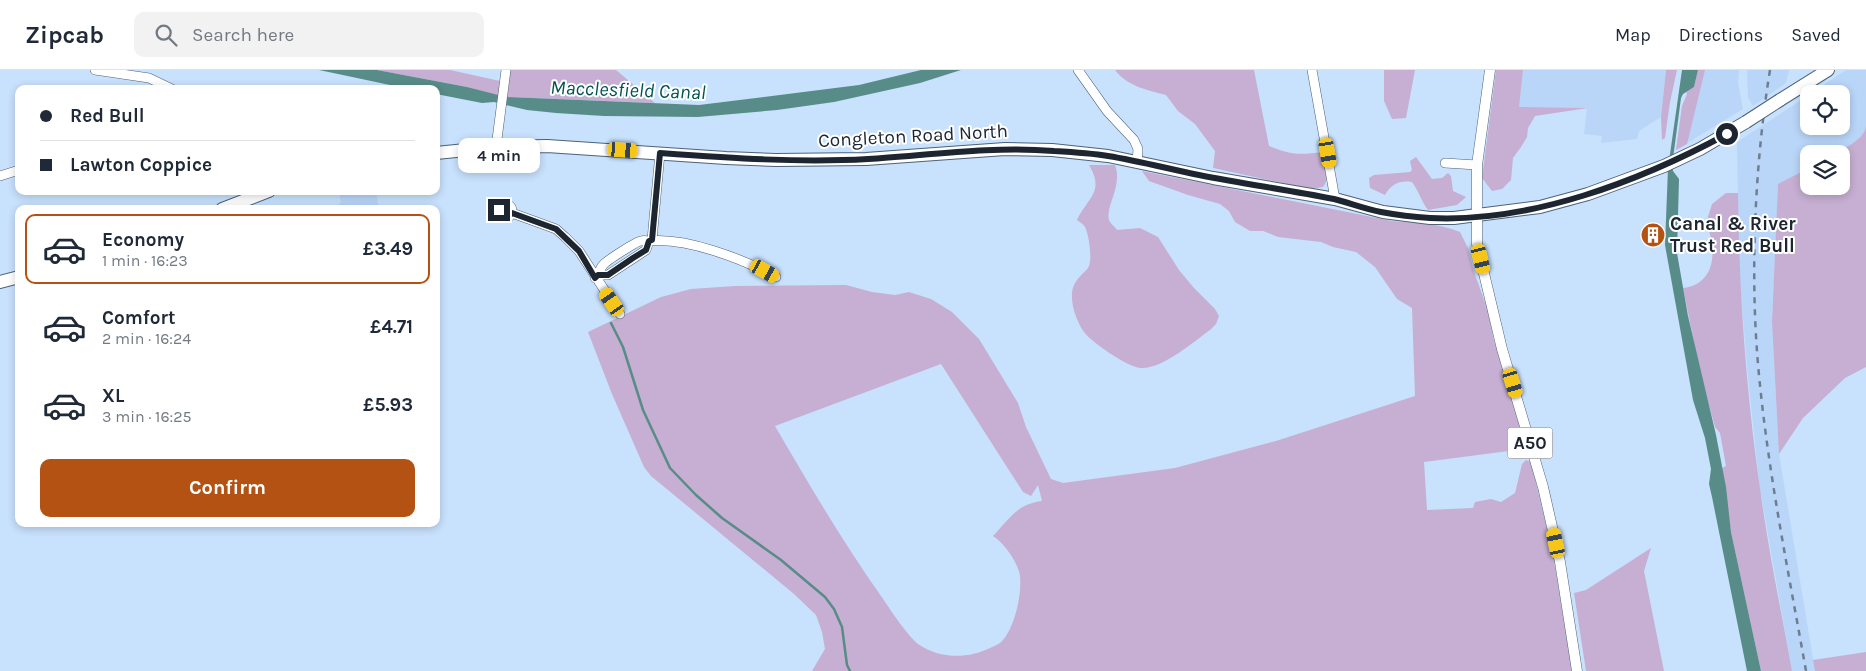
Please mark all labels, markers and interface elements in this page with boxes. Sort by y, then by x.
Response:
search box [134,12,484,57]
text: Zipcab [25,21,104,49]
icon: search [152,21,180,49]
text: Search here [192,24,294,46]
text: Map [1615,24,1651,46]
text: Directions [1679,24,1763,46]
text: Saved [1791,24,1841,46]
water label: Macclesfield Canal [550,76,706,104]
map controls [1800,85,1850,195]
button: locate [1800,85,1850,135]
text: Red Bull [70,105,145,127]
street label: Congleton Road North [818,120,1008,152]
route start [1716,123,1738,145]
car [1318,137,1337,169]
callout: 4 min [458,138,540,172]
car [607,141,638,159]
button: layers [1800,145,1850,195]
text: 4 min [477,146,521,165]
text: Lawton Coppice [70,154,212,176]
route end [488,199,510,221]
place label: Canal & River Trust Red Bull [1670,213,1796,257]
building icon: Canal & River Trust Red Bull [1640,222,1666,248]
icon: car [42,227,87,272]
text: Economy [102,229,184,251]
text: £3.49 [363,238,413,260]
car [1470,243,1491,275]
text: 1 min · 16:23 [102,251,188,270]
car [748,257,781,285]
car [597,285,626,319]
icon: car [42,305,87,350]
text: Comfort [102,307,176,329]
text: £4.71 [370,316,413,338]
text: 2 min · 16:24 [102,329,191,348]
car [1501,366,1524,400]
icon: car [42,383,87,428]
text: XL [102,385,124,407]
text: £5.93 [363,394,413,416]
text: 3 min · 16:25 [102,407,192,426]
road number: A50 [1508,428,1552,458]
button: Confirm [40,459,415,517]
car [1545,527,1566,559]

